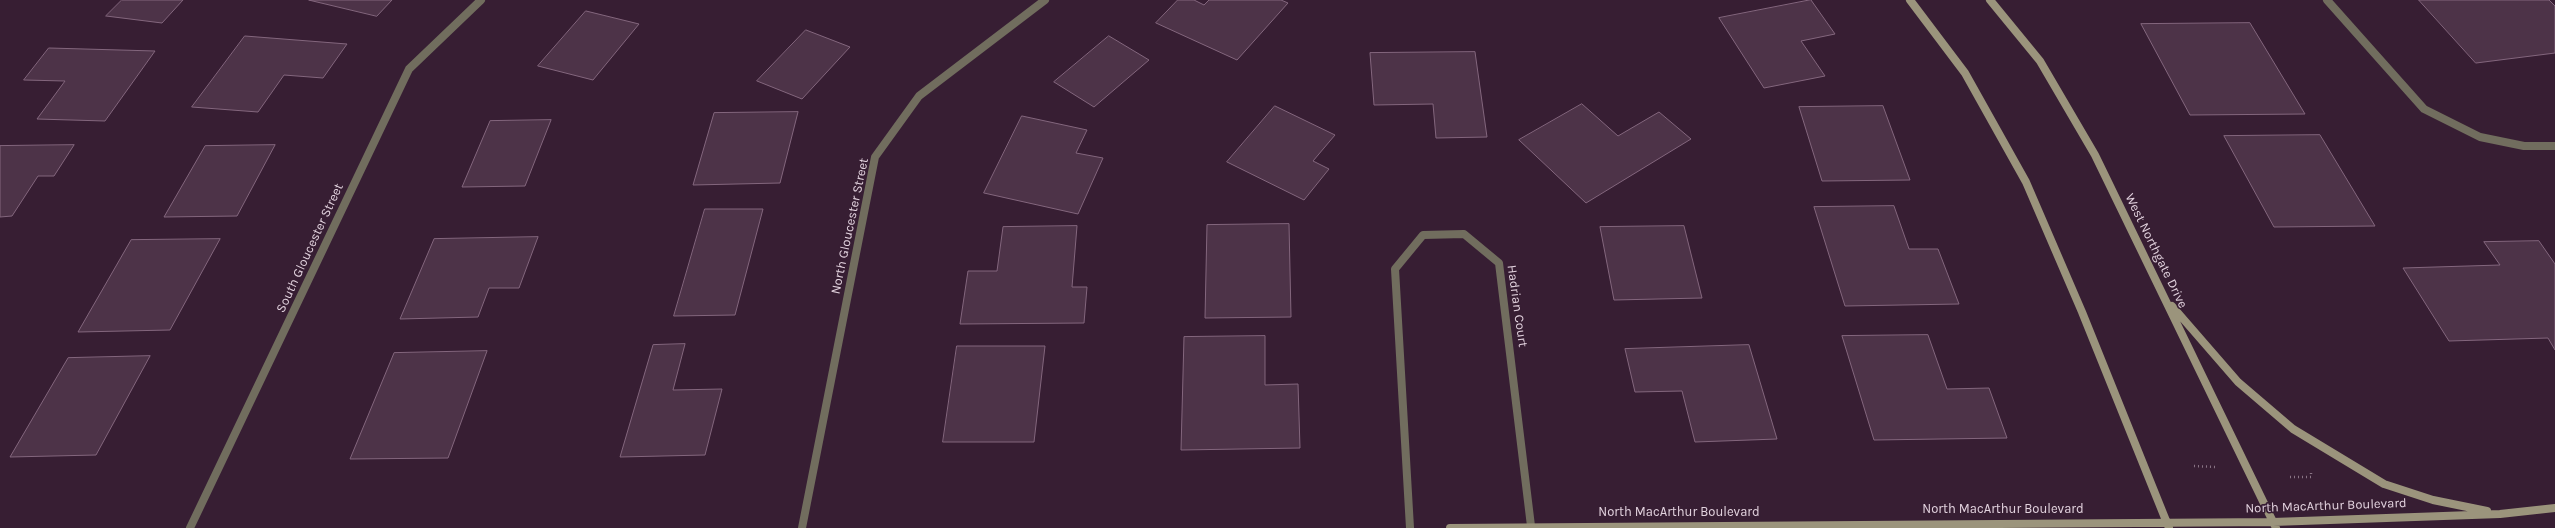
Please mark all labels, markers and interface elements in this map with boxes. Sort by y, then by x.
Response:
street label: North Gloucester Street [828,157,872,295]
street label: South Gloucester Street [273,181,347,315]
street label: West Northgate Drive [2121,191,2191,311]
street label: Hadrian Court [1504,264,1530,348]
street label: North MacArthur Boulevard [2245,495,2407,517]
street label: North MacArthur Boulevard [1922,501,2084,517]
street label: North MacArthur Boulevard [1598,504,1760,520]

